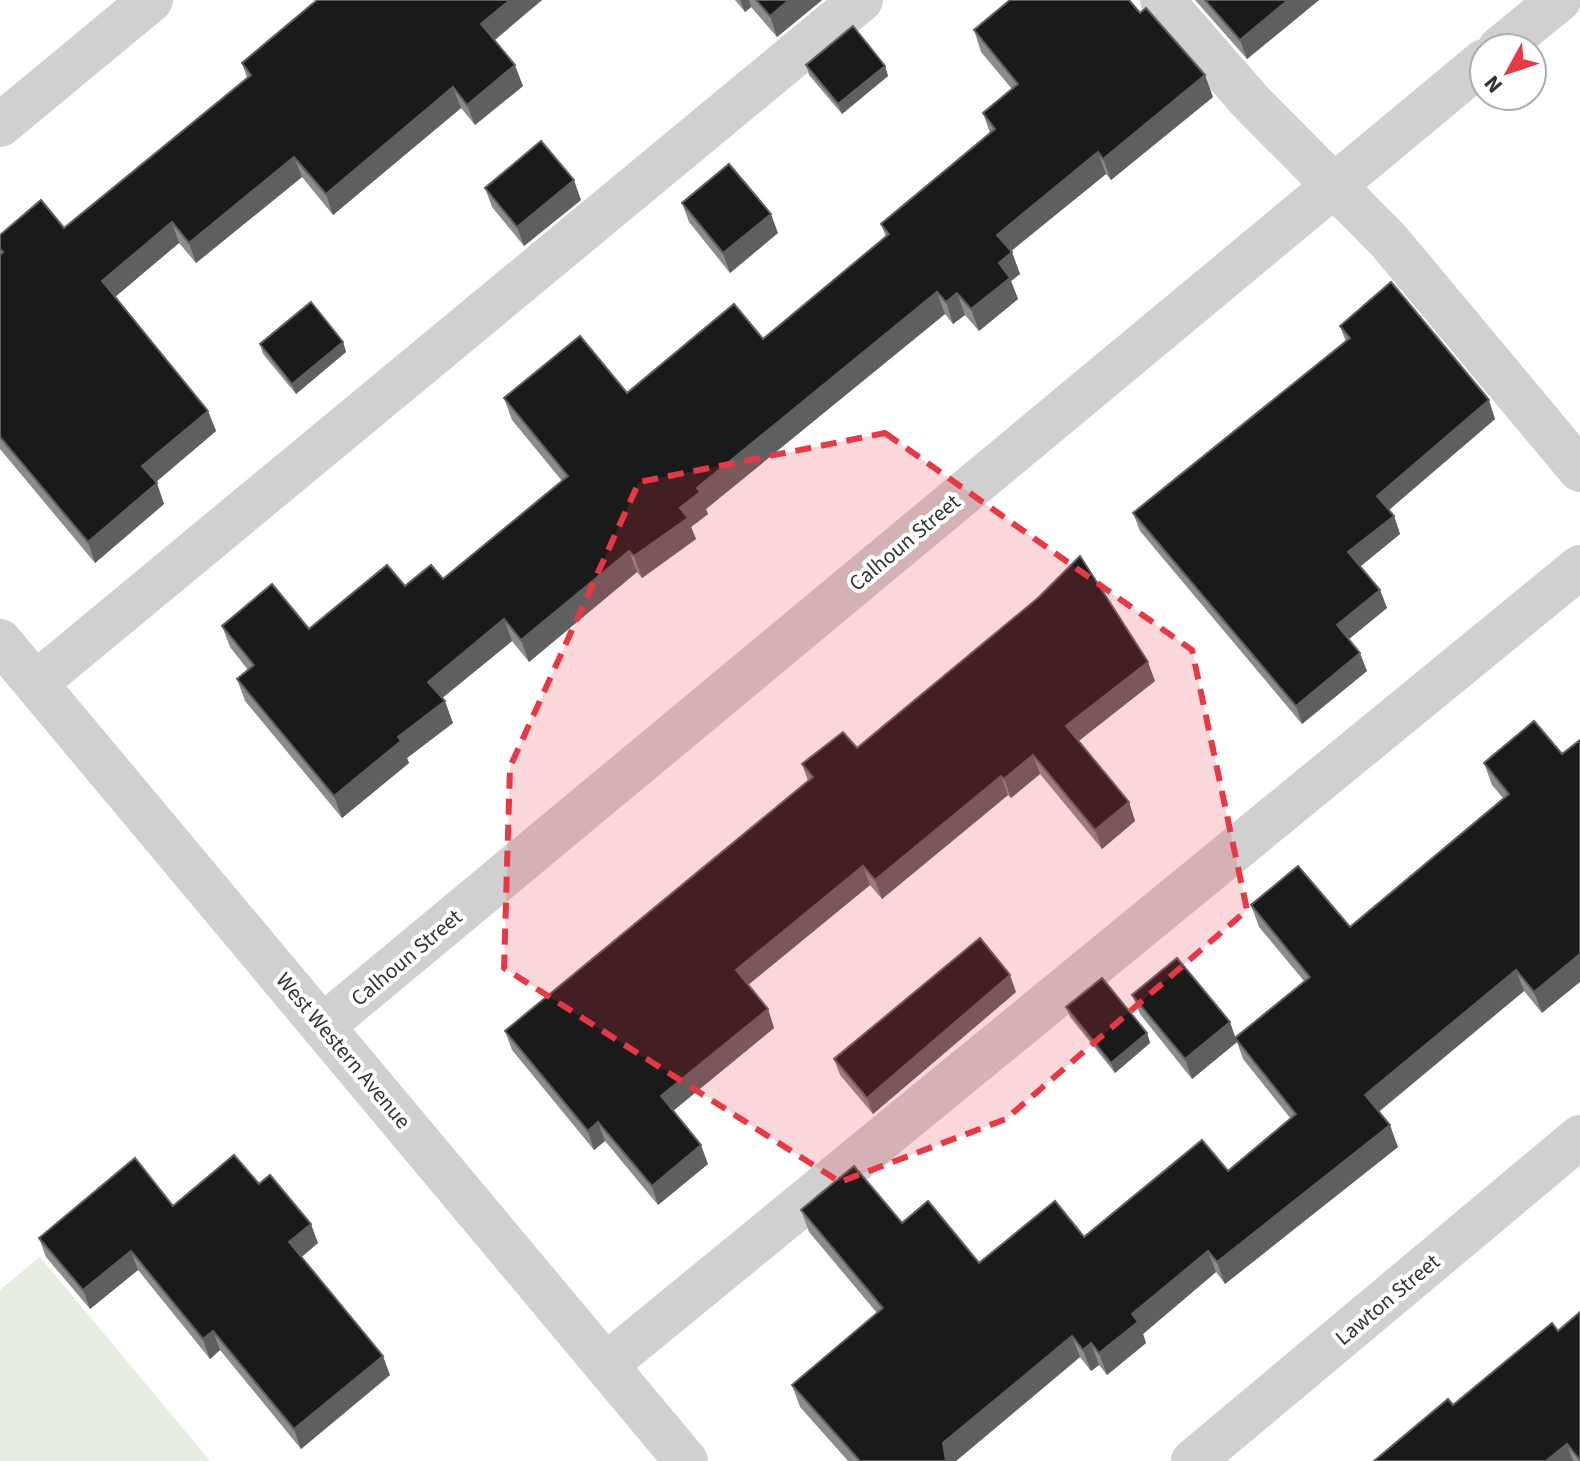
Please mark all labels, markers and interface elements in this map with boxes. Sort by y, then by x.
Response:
north arrow [1468,32,1548,112]
text: N [1476,68,1510,100]
street label: Calhoun Street [842,486,968,599]
street label: Calhoun Street [344,901,470,1014]
street label: West Western Avenue [268,965,418,1136]
street label: Lawton Street [1328,1246,1447,1353]

